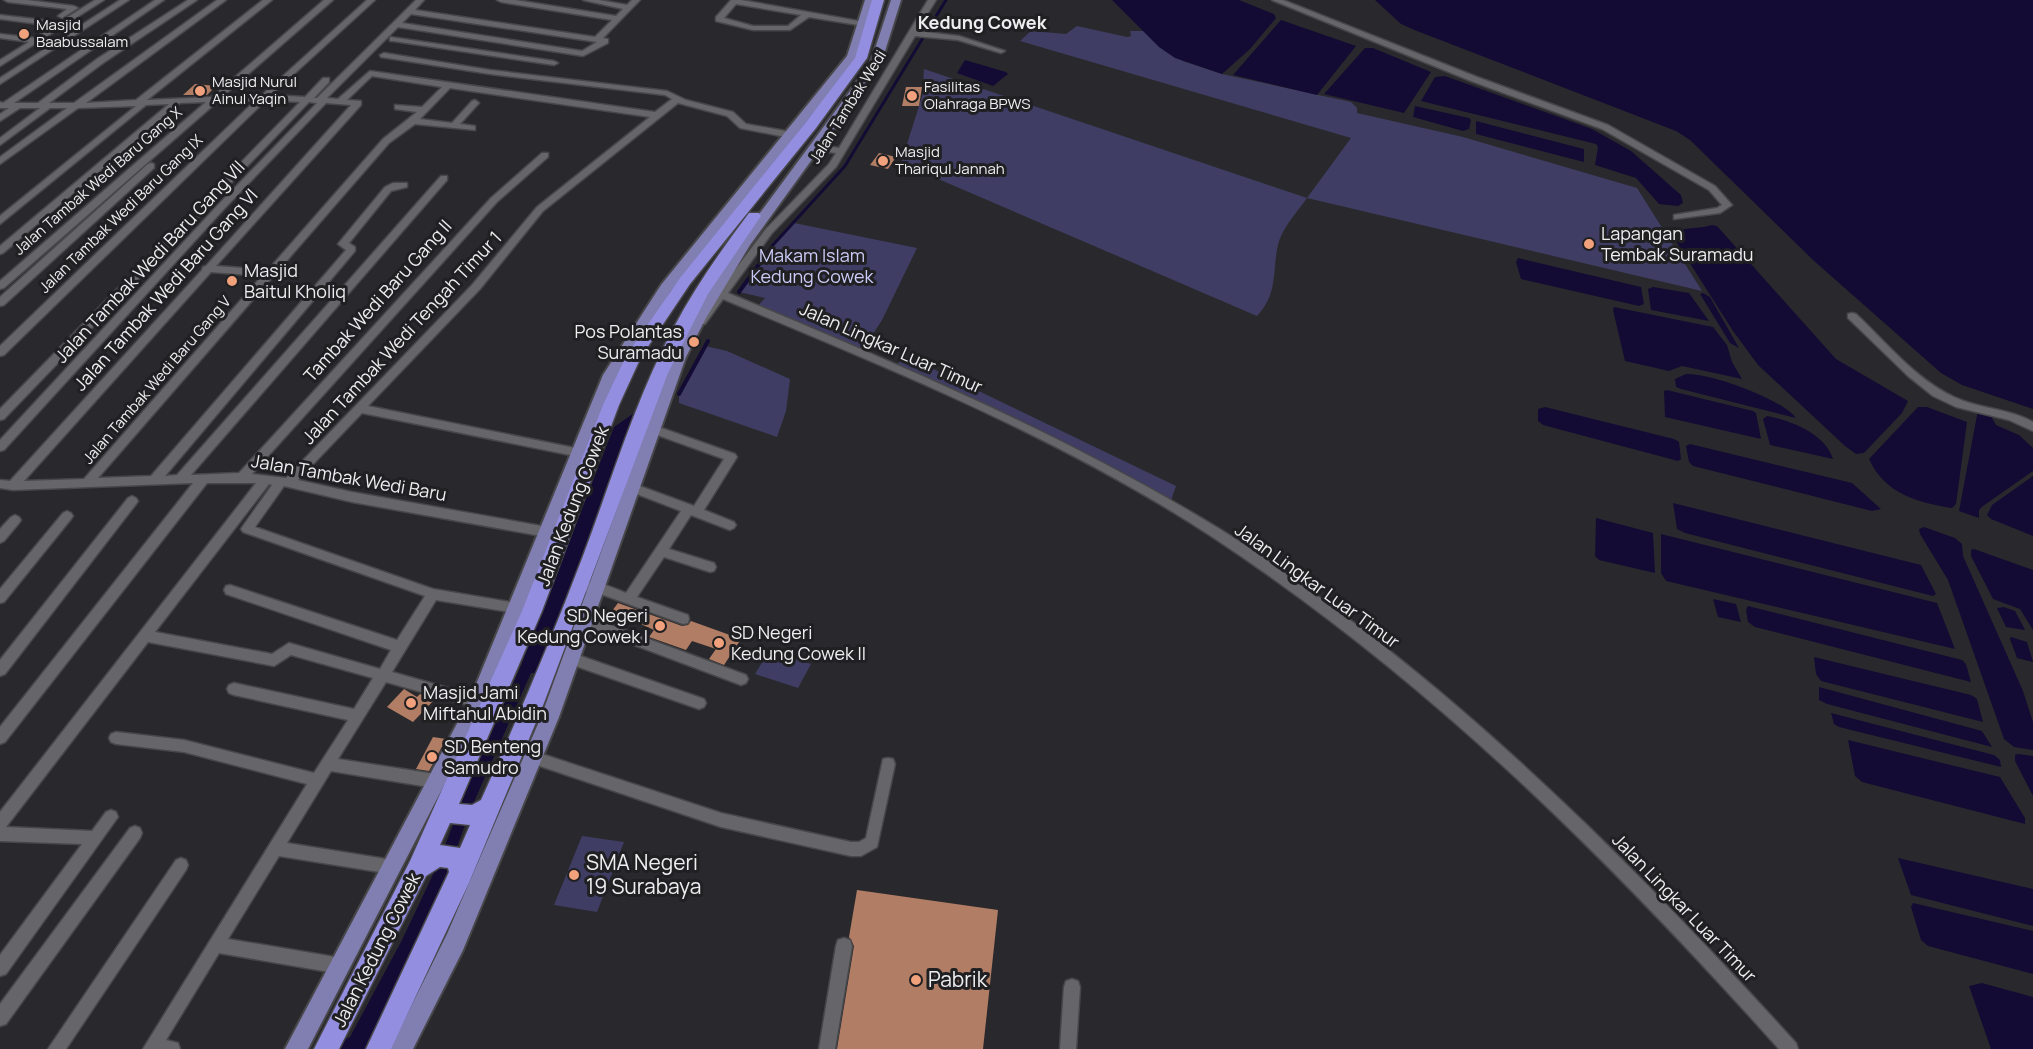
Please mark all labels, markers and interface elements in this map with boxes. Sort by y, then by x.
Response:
district label: Kedung Cowek [918,10,1048,34]
place label: Masjid Baabussalam [36,14,128,52]
marker: Masjid Baabussalam [17,27,31,41]
street label: Jalan Tambak Wedi [804,46,891,167]
place label: Masjid Nurul Ainul Yaqin [212,71,297,109]
place label: Fasilitas Olahraga BPWS [924,76,1030,114]
marker: Masjid Nurul Ainul Yaqin [193,84,207,98]
marker: Fasilitas Olahraga BPWS [905,89,919,103]
street label: Jalan Tambak Wedi Baru Gang X [9,102,186,260]
street label: Jalan Tambak Wedi Baru Gang IX [34,130,207,298]
place label: Masjid Thariqul Jannah [895,141,1005,179]
marker: Masjid Thariqul Jannah [876,154,890,168]
street label: Jalan Tambak Wedi Baru Gang VII [51,157,249,367]
street label: Tambak Wedi Baru Gang II [298,214,457,387]
place label: Lapangan Tembak Suramadu [1601,221,1754,266]
street label: Jalan Tambak Wedi Tengah Timur 1 [296,226,506,449]
marker: Lapangan Tembak Suramadu [1582,237,1596,251]
park label: Makam Islam Kedung Cowek [751,243,874,288]
place label: Masjid Baitul Kholiq [244,258,346,303]
marker: Masjid Baitul Kholiq [225,274,239,288]
street label: Jalan Tambak Wedi Baru Gang VI [78,291,236,468]
street label: Jalan Tambak Wedi Baru Gang V [79,292,235,468]
street label: Jalan Lingkar Luar Timur [796,296,987,399]
place label: Pos Polantas Suramadu [575,319,682,364]
marker: Pos Polantas Suramadu [687,335,701,349]
street label: Jalan Kedung Cowek [530,421,614,589]
street label: Jalan Tambak Wedi Baru [250,448,449,506]
street label: Jalan Lingkar Luar Timur [1230,517,1405,653]
place label: SD Negeri Kedung Cowek I [517,603,648,648]
marker: SD Negeri Kedung Cowek I [653,619,667,633]
place label: SD Negeri Kedung Cowek II [731,620,866,665]
marker: SD Negeri Kedung Cowek II [712,636,726,650]
place label: Masjid Jami Miftahul Abidin [423,680,547,725]
marker: Masjid Jami Miftahul Abidin [404,696,418,710]
place label: SD Benteng Samudro [444,734,541,779]
marker: SD Benteng Samudro [425,750,439,764]
street label: Jalan Lingkar Luar Timur [1607,828,1762,987]
place label: SMA Negeri 19 Surabaya [586,848,701,900]
street label: Jalan Kedung Cowek [327,868,426,1031]
marker: SMA Negeri 19 Surabaya [567,868,581,882]
place label: Pabrik [928,965,988,993]
marker: Pabrik [909,973,923,987]

